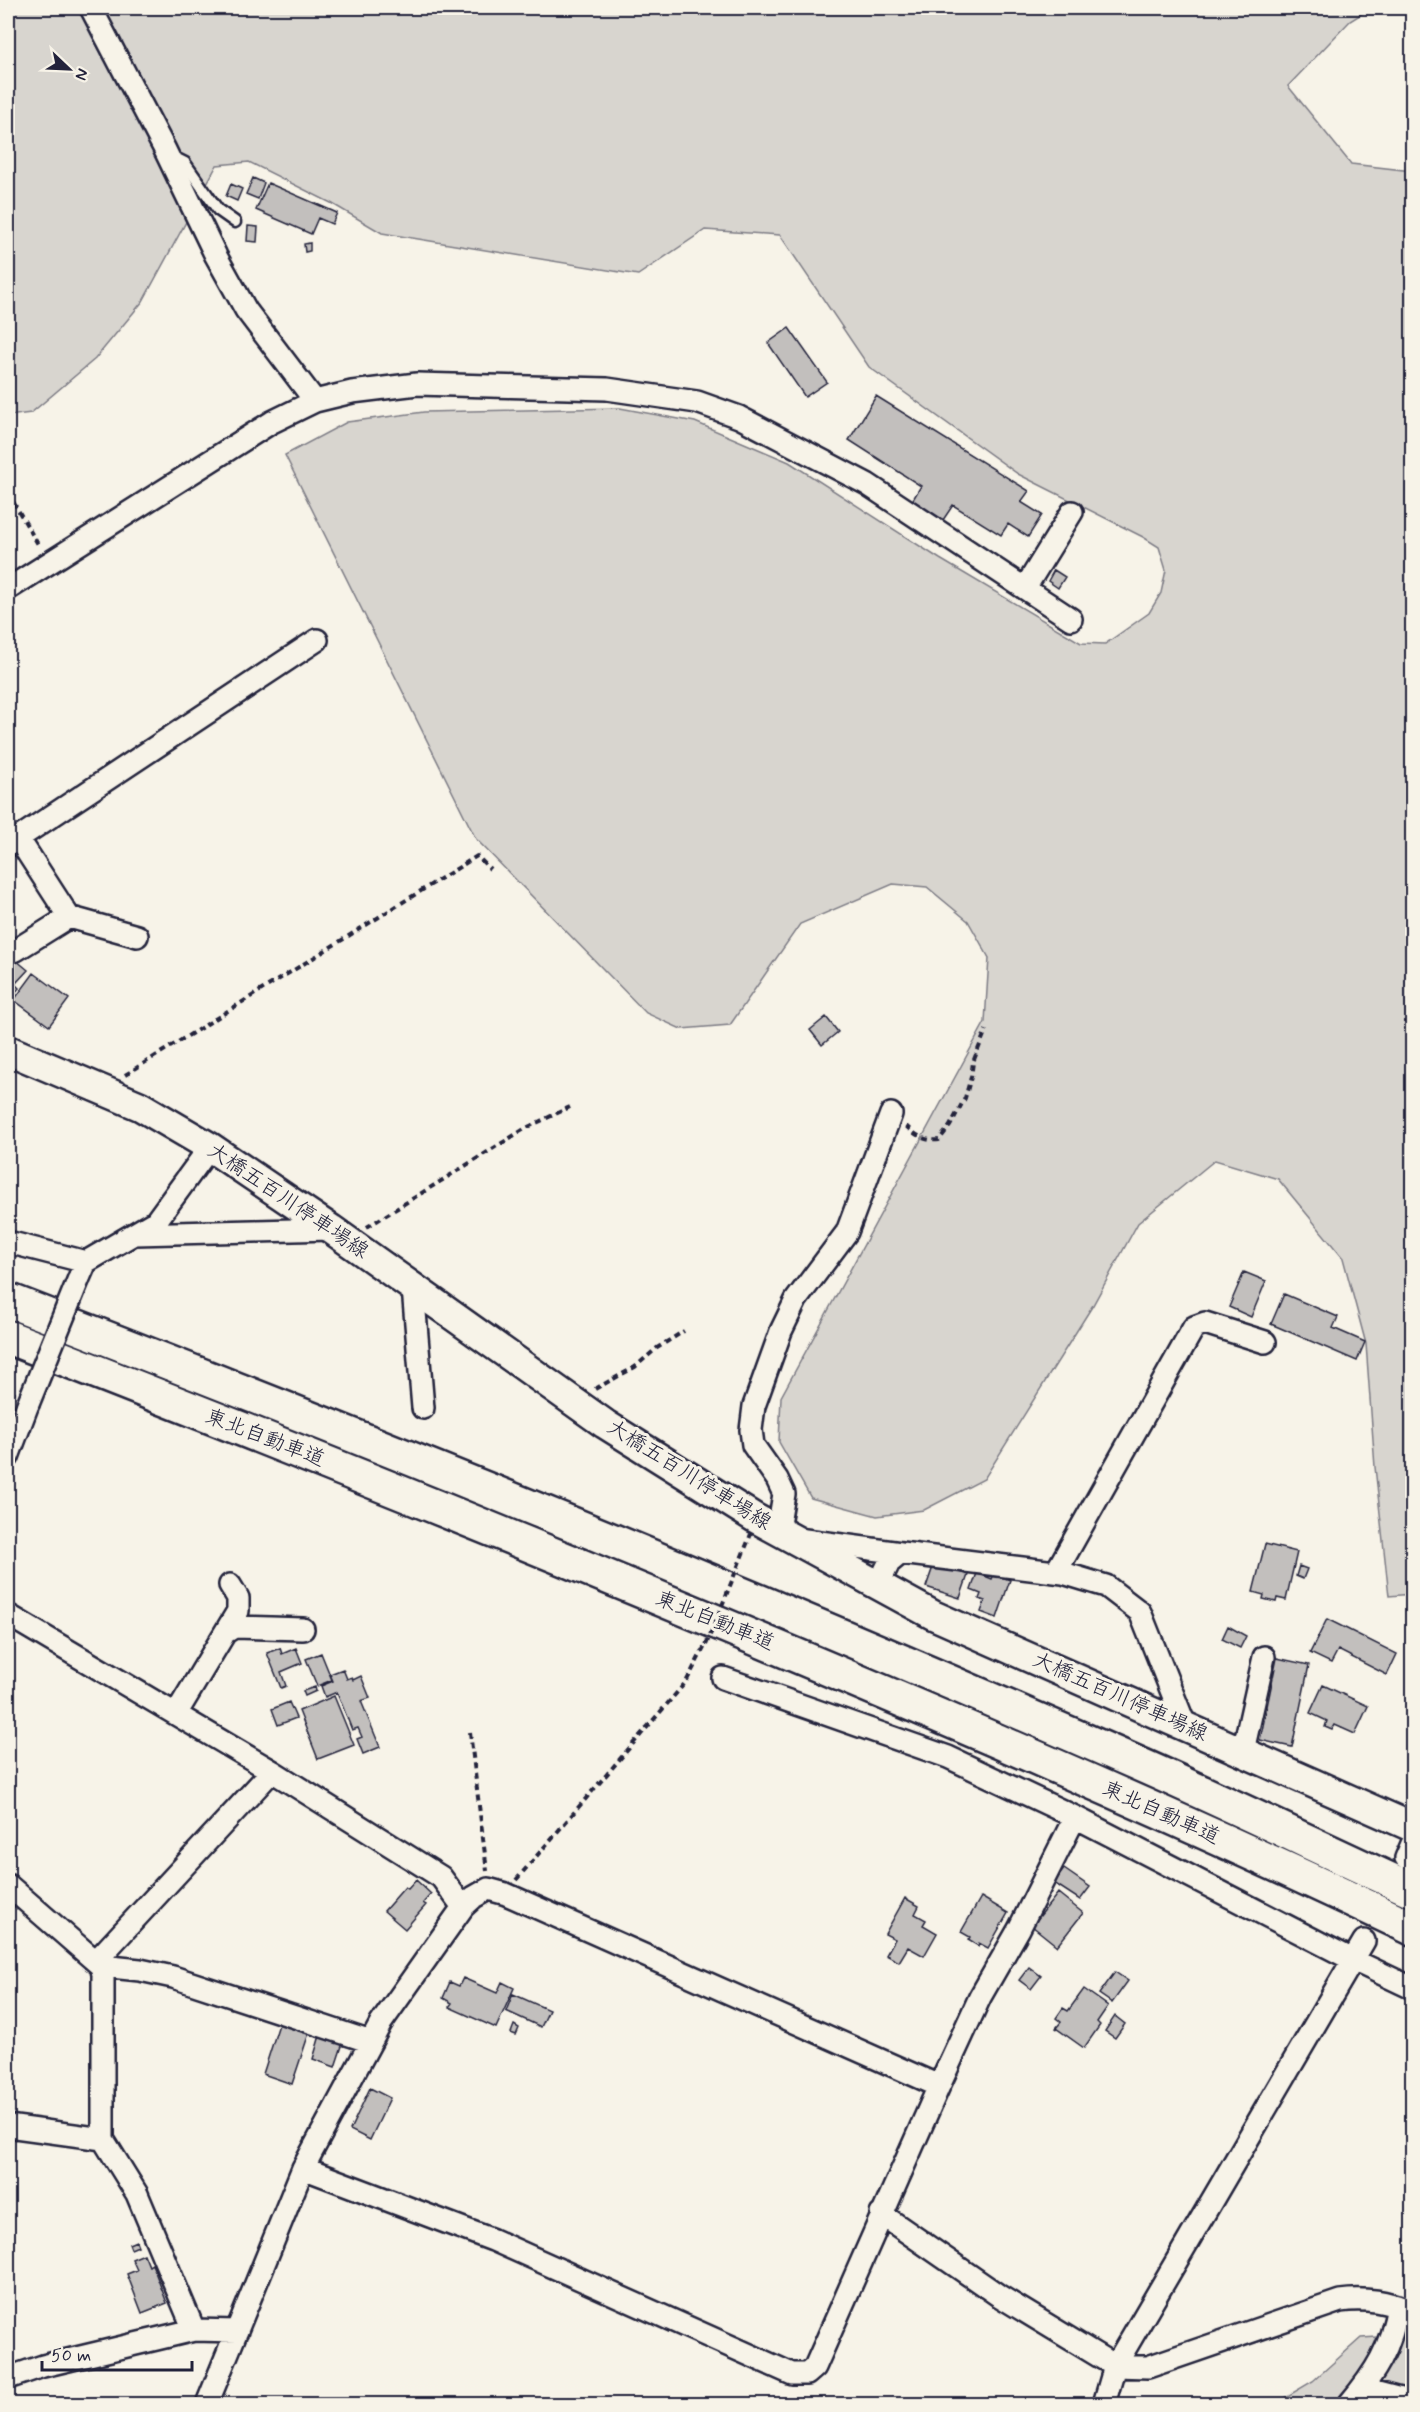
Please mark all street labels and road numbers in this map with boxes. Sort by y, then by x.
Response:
street label: 大橋五百川停車場線 [202,1137,374,1265]
street label: 東北自動車道 [201,1402,329,1474]
street label: 大橋五百川停車場線 [601,1413,777,1537]
street label: 東北自動車道 [651,1584,779,1658]
street label: 大橋五百川停車場線 [1028,1646,1212,1748]
street label: 東北自動車道 [1098,1775,1224,1851]

